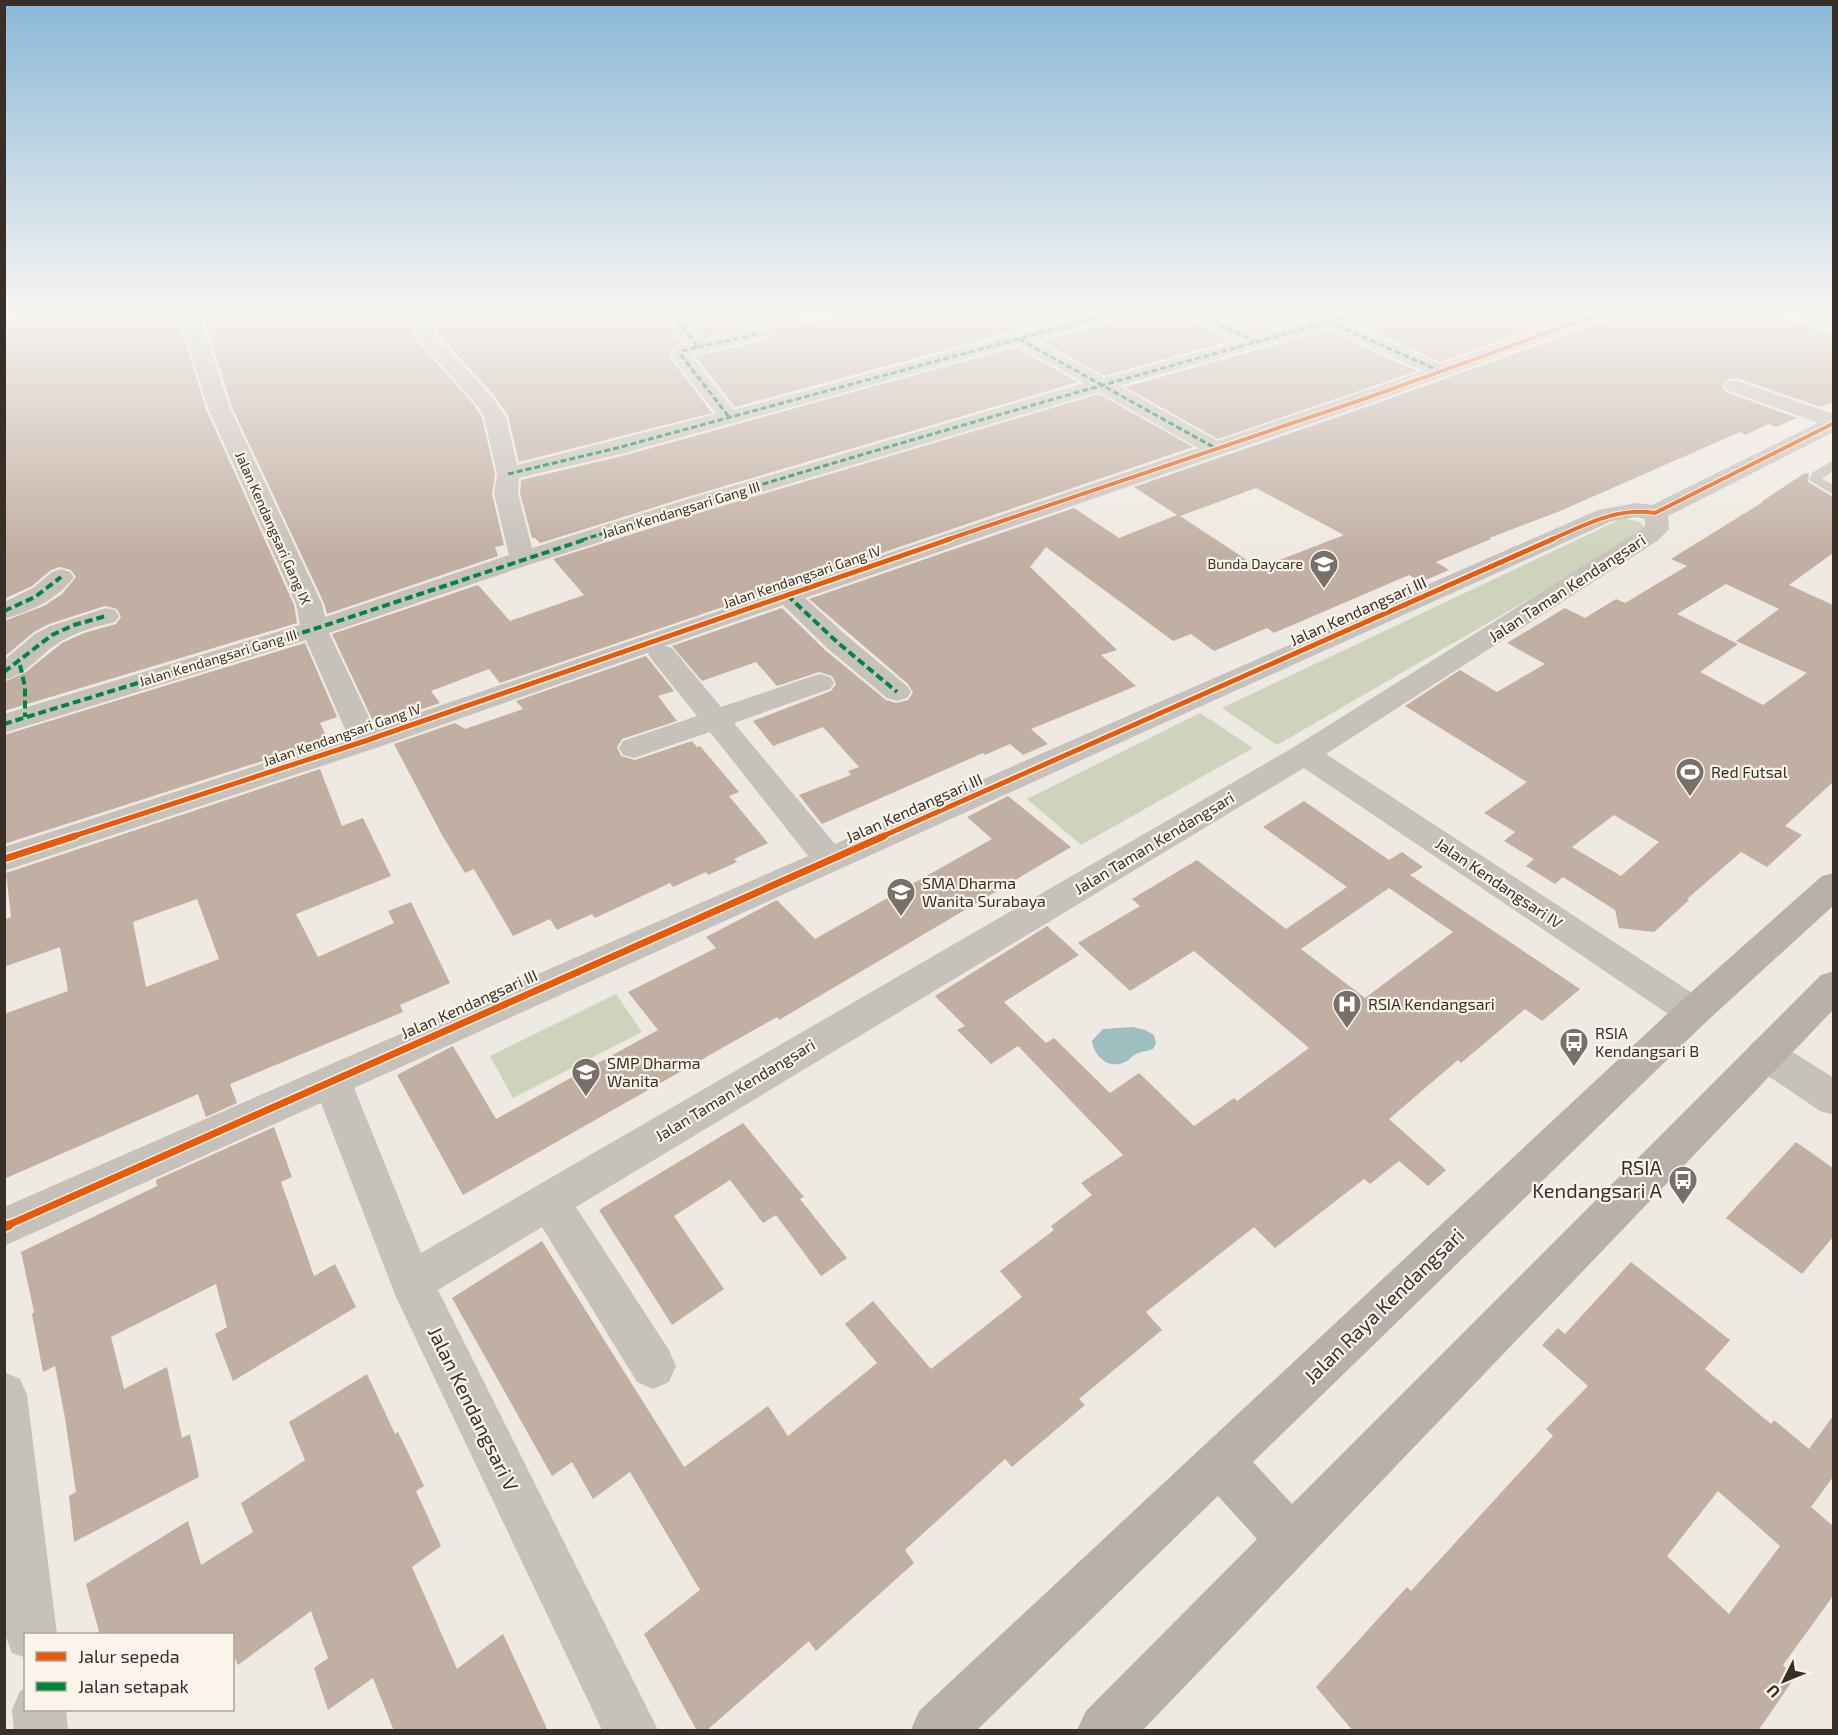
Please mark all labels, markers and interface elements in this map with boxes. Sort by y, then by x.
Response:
street label: Jalan Kendangsari Gang IX [232,449,315,607]
street label: Jalan Kendangsari Gang III [600,477,762,542]
street label: Jalan Taman Kendangsari [1485,530,1649,645]
street label: Jalan Kendangsari Gang IV [721,541,883,612]
school or university icon: Bunda Daycare [1308,548,1340,590]
place label: Bunda Daycare [1208,555,1303,572]
street label: Jalan Kendangsari III [1287,572,1429,649]
street label: Jalan Kendangsari Gang III [137,625,299,690]
street label: Jalan Kendangsari Gang IV [261,699,423,770]
sports icon: Red Futsal [1674,756,1706,798]
place label: Red Futsal [1711,762,1788,781]
street label: Jalan Kendangsari III [843,769,985,846]
street label: Jalan Taman Kendangsari [1070,787,1237,898]
street label: Jalan Kendangsari IV [1432,833,1566,932]
place label: SMA Dharma Wanita Surabaya [922,873,1046,910]
school or university icon: SMA Dharma Wanita Surabaya [885,876,917,918]
street label: Jalan Kendangsari III [398,965,540,1042]
hospital icon: RSIA Kendangsari [1331,988,1363,1030]
place label: RSIA Kendangsari [1368,994,1495,1013]
place label: RSIA Kendangsari B [1595,1023,1699,1060]
bus stop icon: RSIA Kendangsari B [1558,1026,1590,1068]
street label: Jalan Taman Kendangsari [651,1034,818,1145]
place label: SMP Dharma Wanita [607,1053,701,1090]
school or university icon: SMP Dharma Wanita [570,1056,602,1098]
place label: RSIA Kendangsari A [1532,1155,1663,1202]
bus stop icon: RSIA Kendangsari A [1667,1164,1699,1206]
street label: Jalan Raya Kendangsari [1298,1223,1468,1388]
street label: Jalan Kendangsari V [424,1322,524,1495]
legend [24,1633,234,1711]
text: Jalur sepeda [78,1645,180,1667]
north arrow [1754,1651,1814,1711]
text: Jalan setapak [78,1675,189,1697]
text: U [1762,1681,1783,1702]

